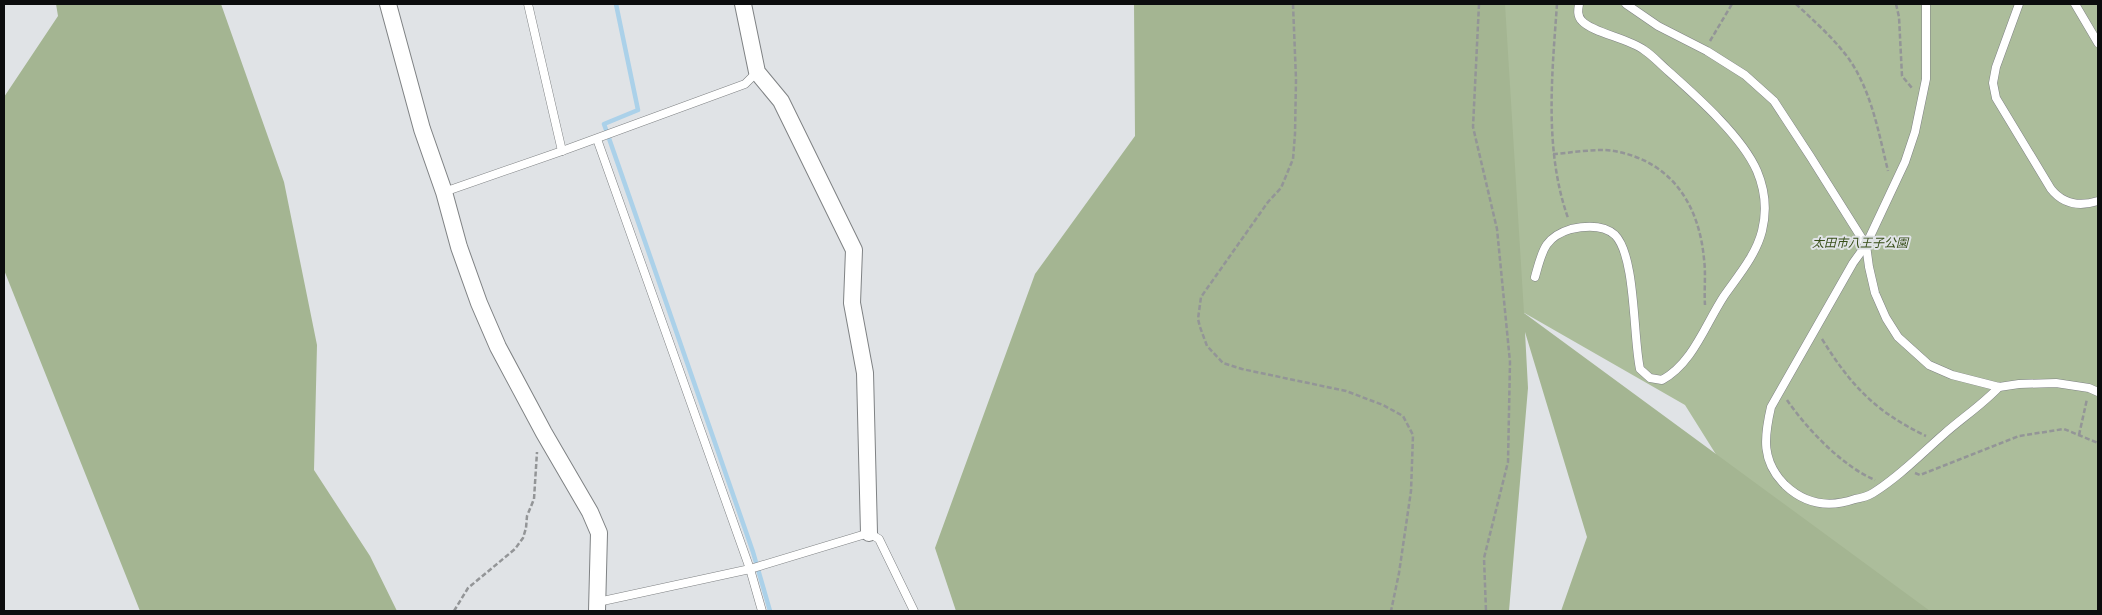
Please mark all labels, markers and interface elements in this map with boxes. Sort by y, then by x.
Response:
park label: 太田市八王子公園 [1812,234,1910,250]

